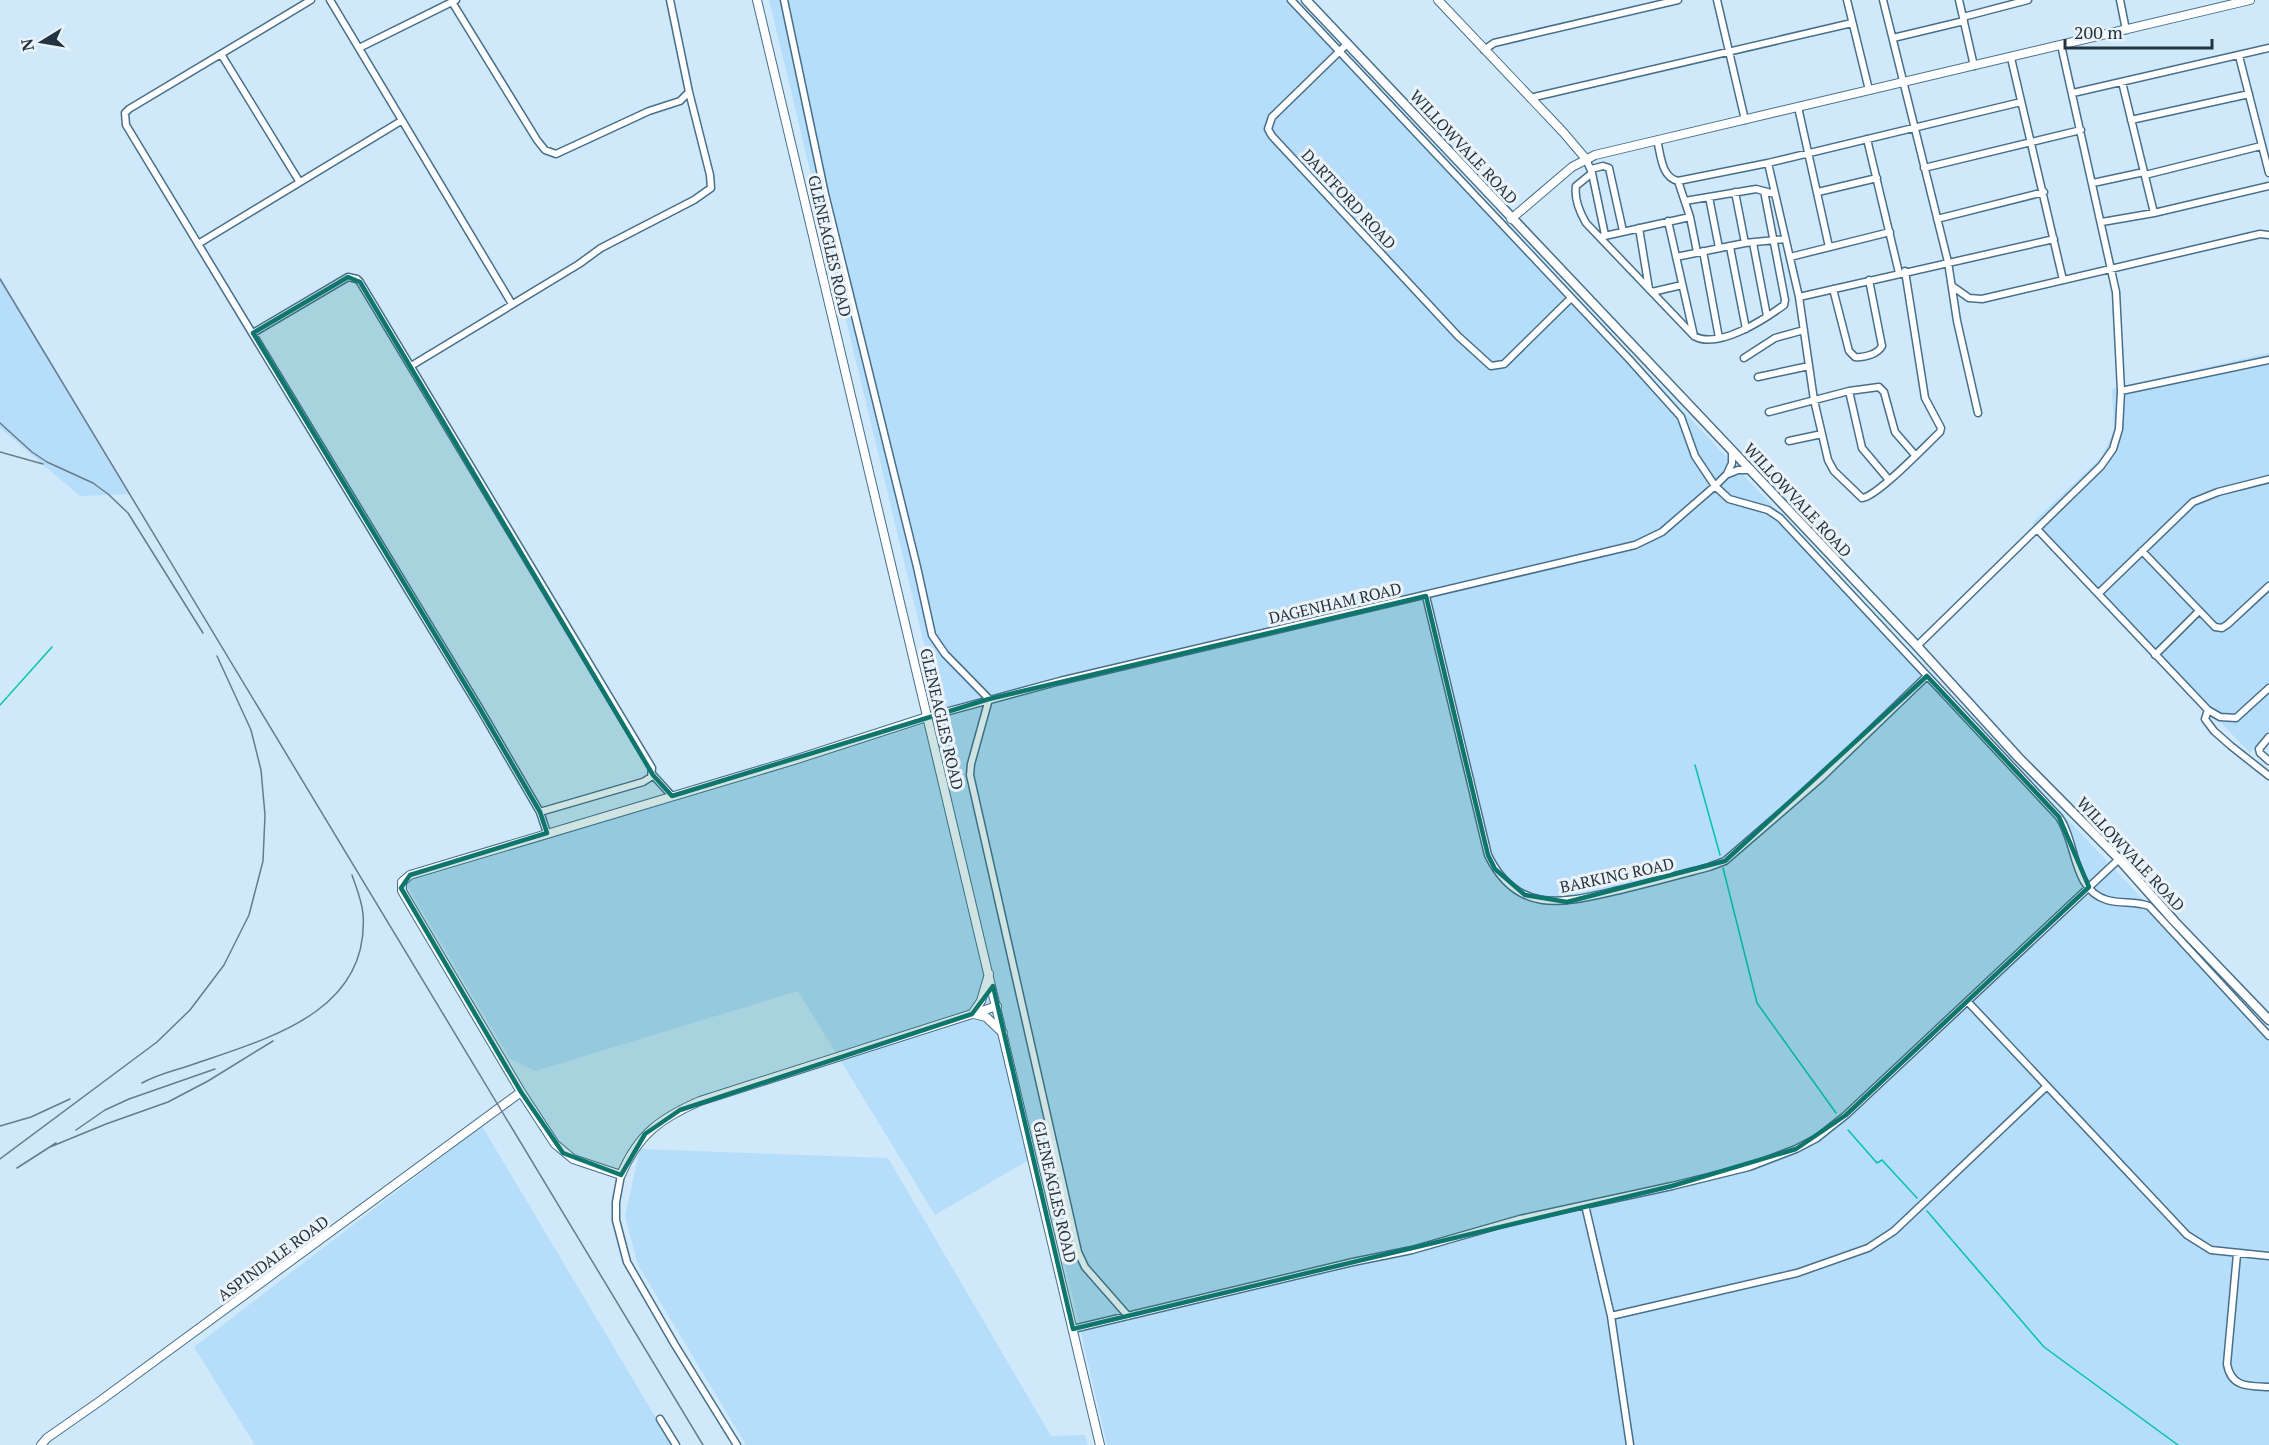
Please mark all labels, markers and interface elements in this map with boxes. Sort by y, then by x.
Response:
north arrow [12,12,72,72]
scale bar [2065,12,2212,50]
text: 200 m [2074,20,2123,44]
text: N [15,37,39,53]
street label: WILLOWVALE ROAD [1405,85,1523,209]
street label: DARTFORD ROAD [1297,144,1401,254]
street label: GLENEAGLES ROAD [803,173,857,319]
street label: WILLOWVALE ROAD [1739,438,1857,562]
street label: DAGENHAM ROAD [1266,577,1404,629]
street label: GLENEAGLES ROAD [915,646,969,792]
street label: WILLOWVALE ROAD [2072,792,2190,916]
street label: BARKING ROAD [1558,852,1676,898]
street label: GLENEAGLES ROAD [1028,1119,1082,1265]
street label: ASPINDALE ROAD [213,1210,333,1306]

